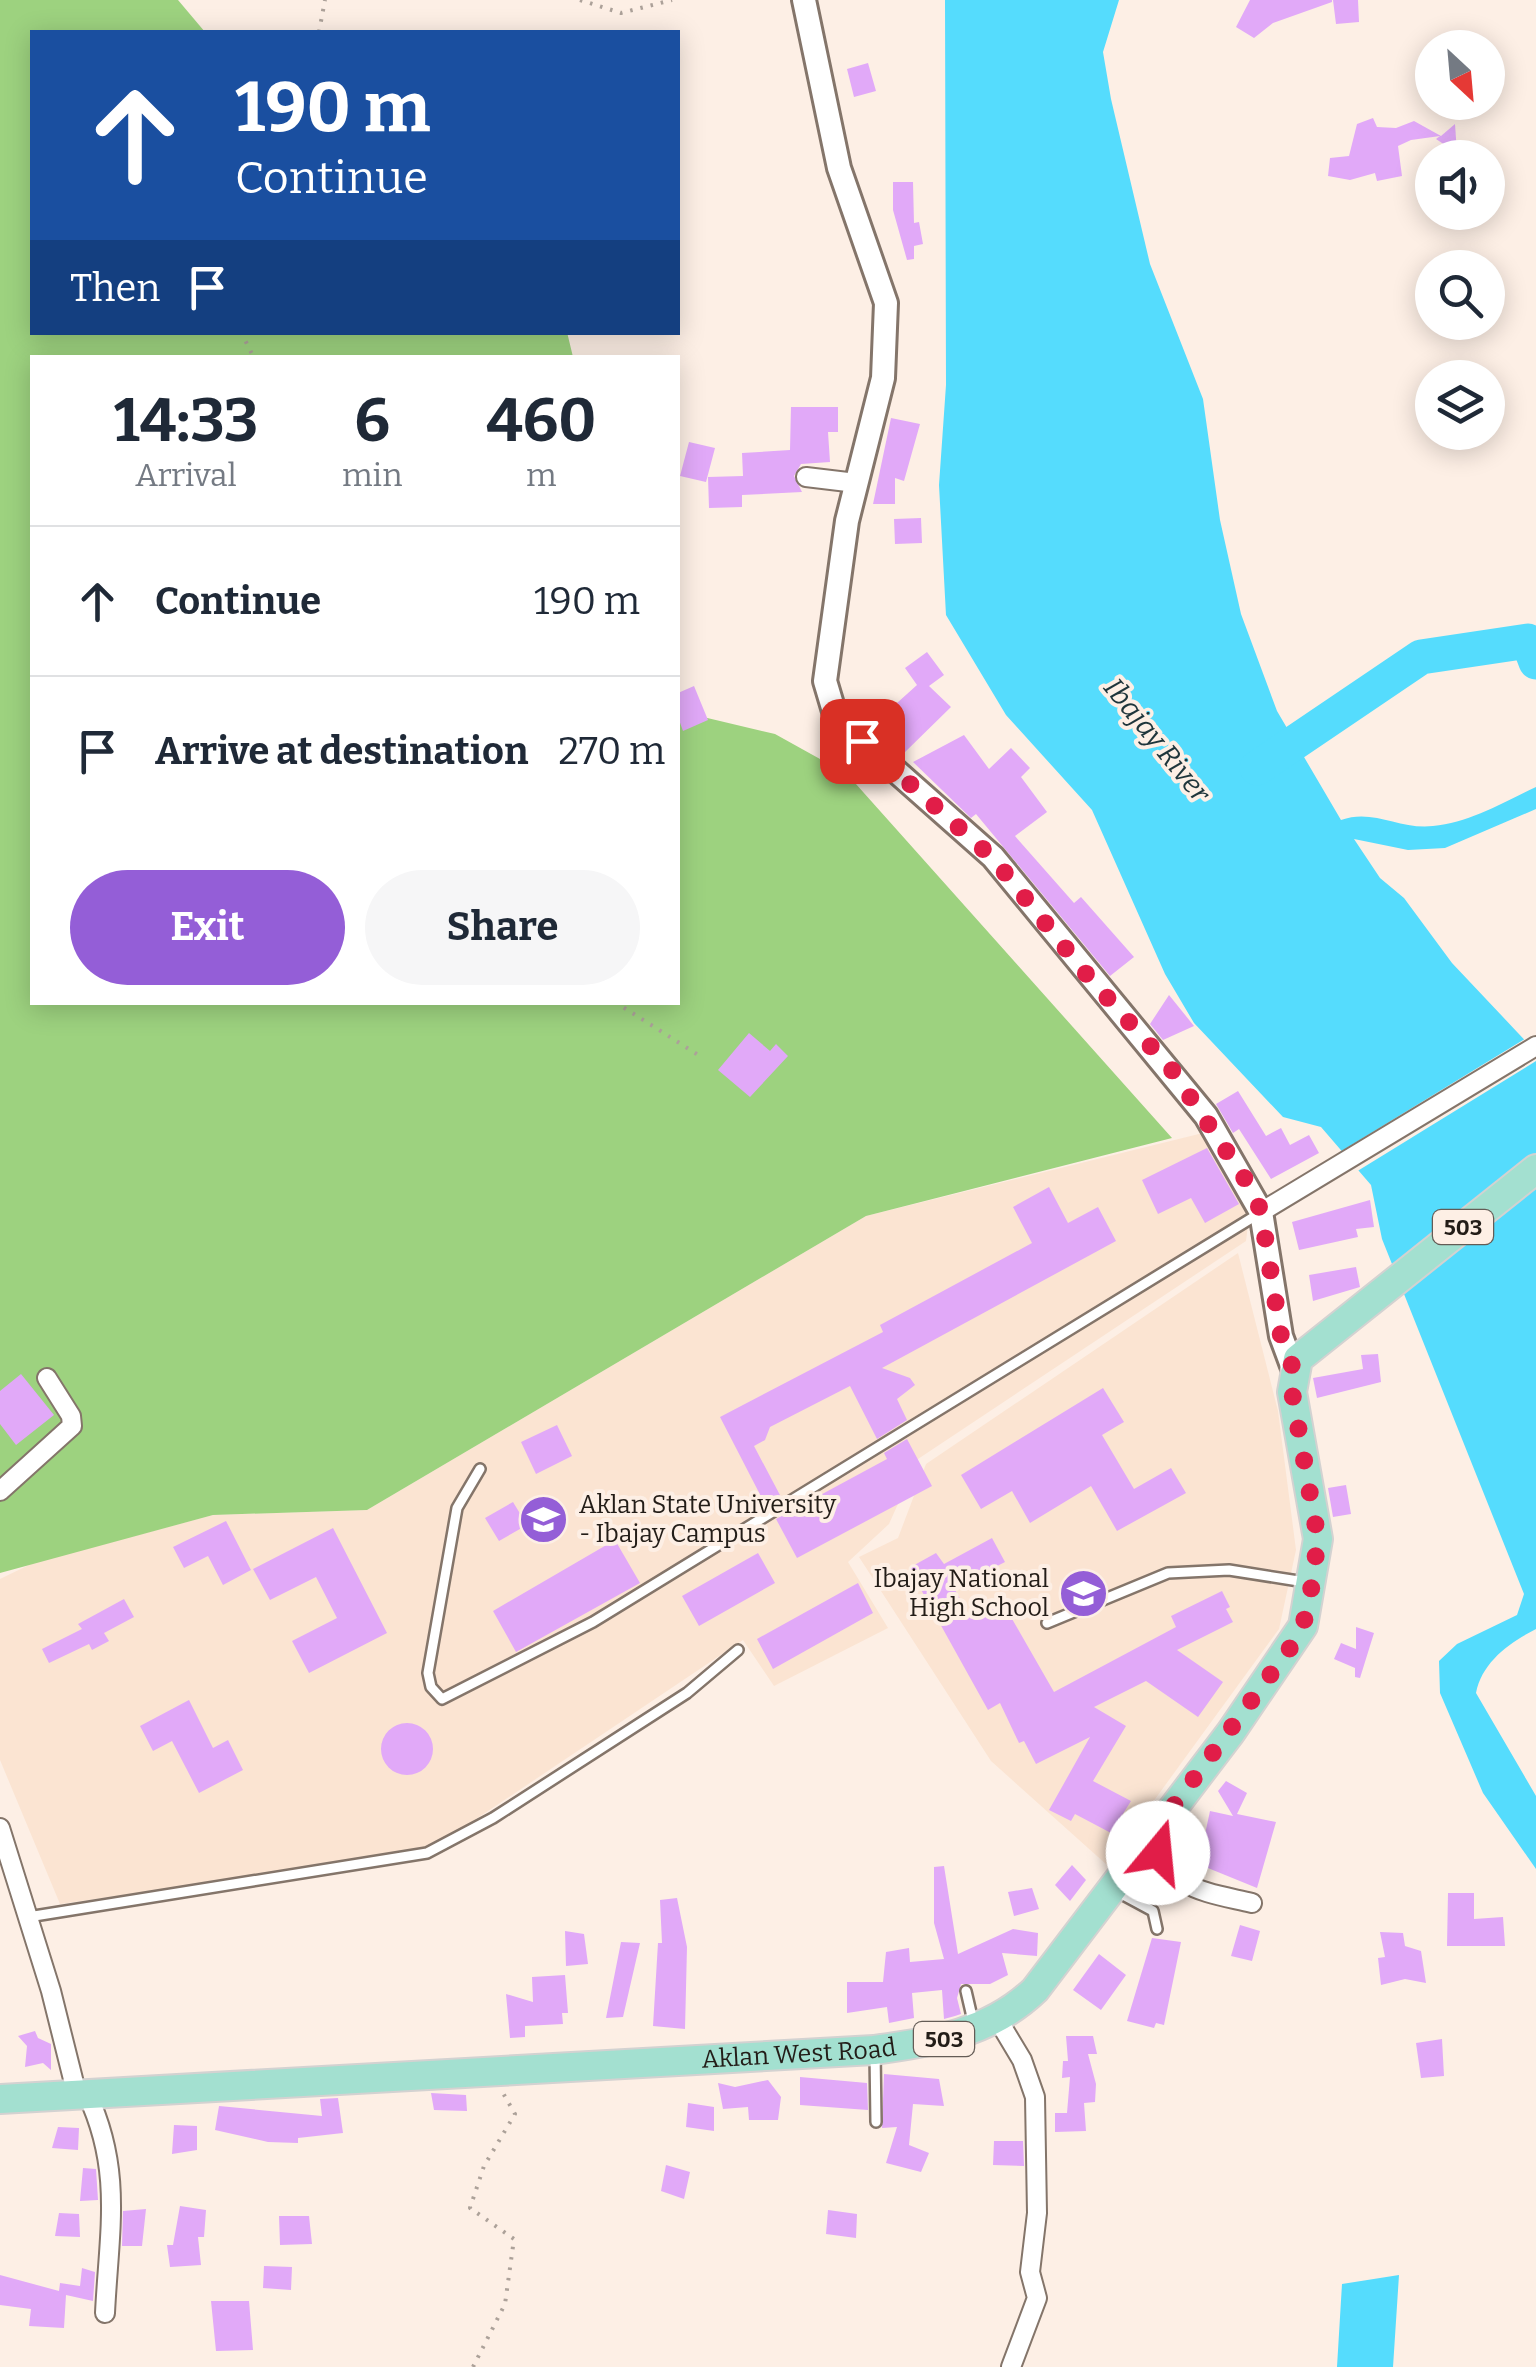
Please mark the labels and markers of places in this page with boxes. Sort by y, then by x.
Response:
pin [820,699,905,784]
place label: Aklan State University - Ibajay Campus [579,1490,837,1549]
school or university icon: Aklan State University - Ibajay Campus [518,1493,570,1545]
place label: Ibajay National High School [873,1564,1049,1623]
school or university icon: Ibajay National High School [1058,1567,1110,1619]

